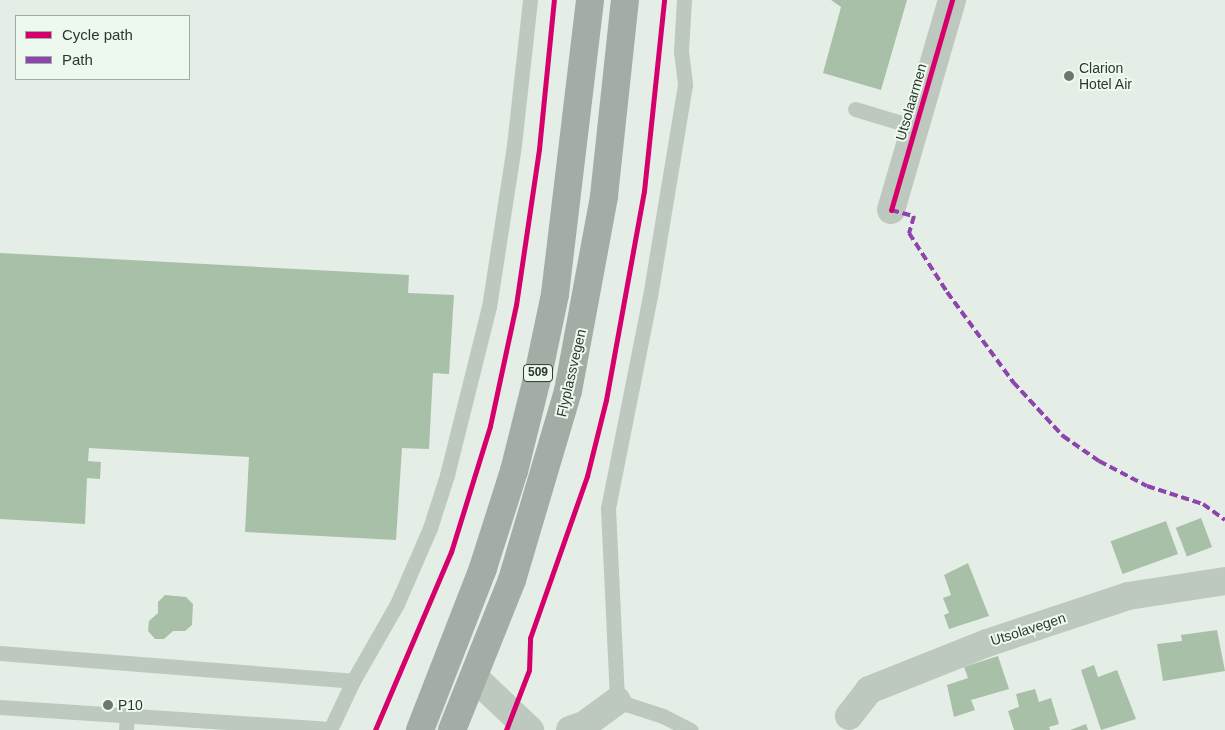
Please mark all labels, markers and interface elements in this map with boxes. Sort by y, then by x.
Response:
legend [15,15,190,80]
text: Cycle path [62,26,133,43]
text: Path [62,51,93,68]
place label: Clarion Hotel Air [1079,60,1133,92]
street label: Utsolaarmen [892,62,930,142]
marker: Clarion Hotel Air [1063,70,1075,82]
street label: Flyplassvegen [553,328,589,418]
road number: 509 [522,363,554,382]
street label: Utsolavegen [988,609,1068,649]
place label: P10 [118,697,143,713]
marker: P10 [102,699,114,711]

